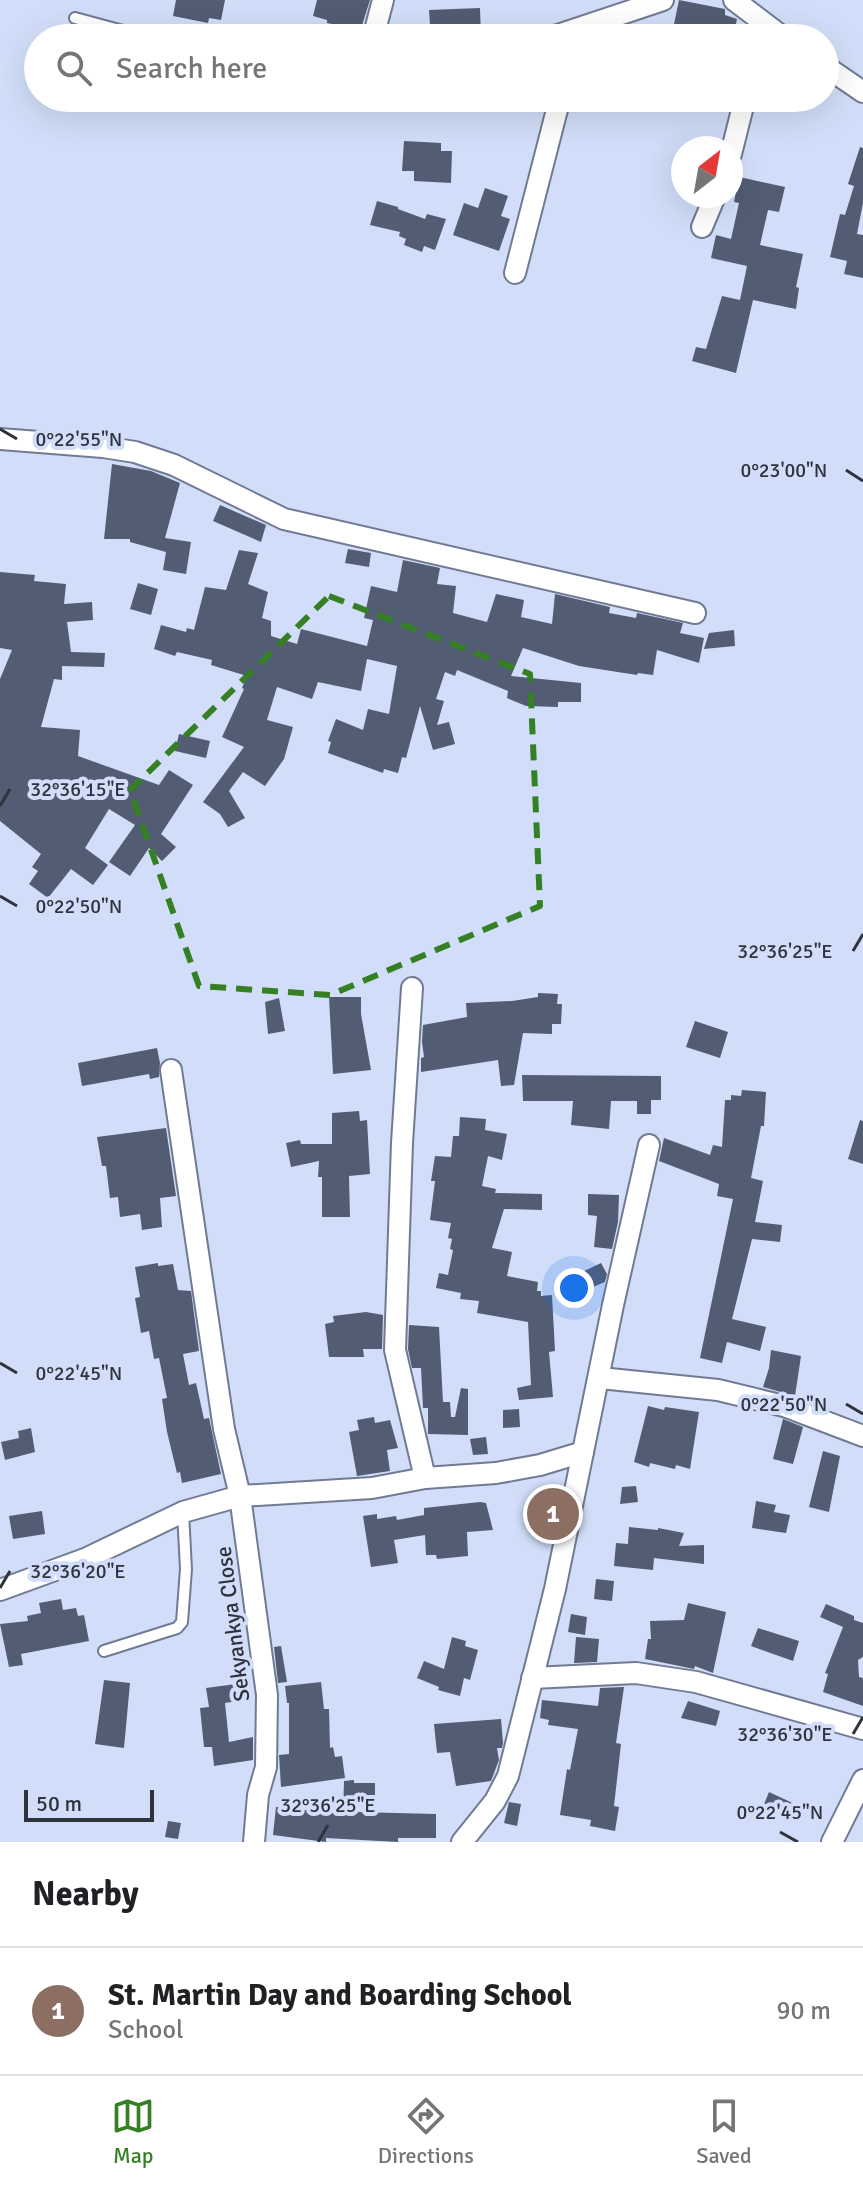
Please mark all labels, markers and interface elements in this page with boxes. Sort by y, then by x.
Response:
search box [24,24,839,112]
icon: search [52,46,96,90]
text: Search here [116,50,267,87]
north arrow [671,136,743,208]
text: 0°22'55"N [36,427,122,452]
text: 0°23'00"N [741,458,827,483]
text: 32°36'15"E [30,777,126,802]
text: 0°22'50"N [36,894,122,919]
text: 32°36'25"E [737,939,833,964]
your location [554,1268,594,1308]
text: 0°22'45"N [36,1361,122,1386]
text: 0°22'50"N [741,1392,827,1417]
pin: 1 [527,1484,579,1544]
street label: Sekyankya Close [210,1545,255,1703]
text: 32°36'20"E [30,1559,126,1584]
text: 32°36'30"E [737,1722,833,1747]
scale bar [24,1786,154,1822]
text: 50 m [36,1790,82,1817]
text: 32°36'25"E [280,1793,376,1818]
text: 0°22'45"N [737,1800,823,1825]
text: Nearby [32,1873,139,1915]
text: St. Martin Day and Boarding School [108,1977,572,2014]
text: 1 [51,1995,65,2027]
text: 90 m [776,1995,831,2027]
text: School [108,2014,184,2046]
tab: Map [111,2094,155,2169]
tab: Directions [378,2094,474,2169]
tab: Saved [696,2094,752,2169]

